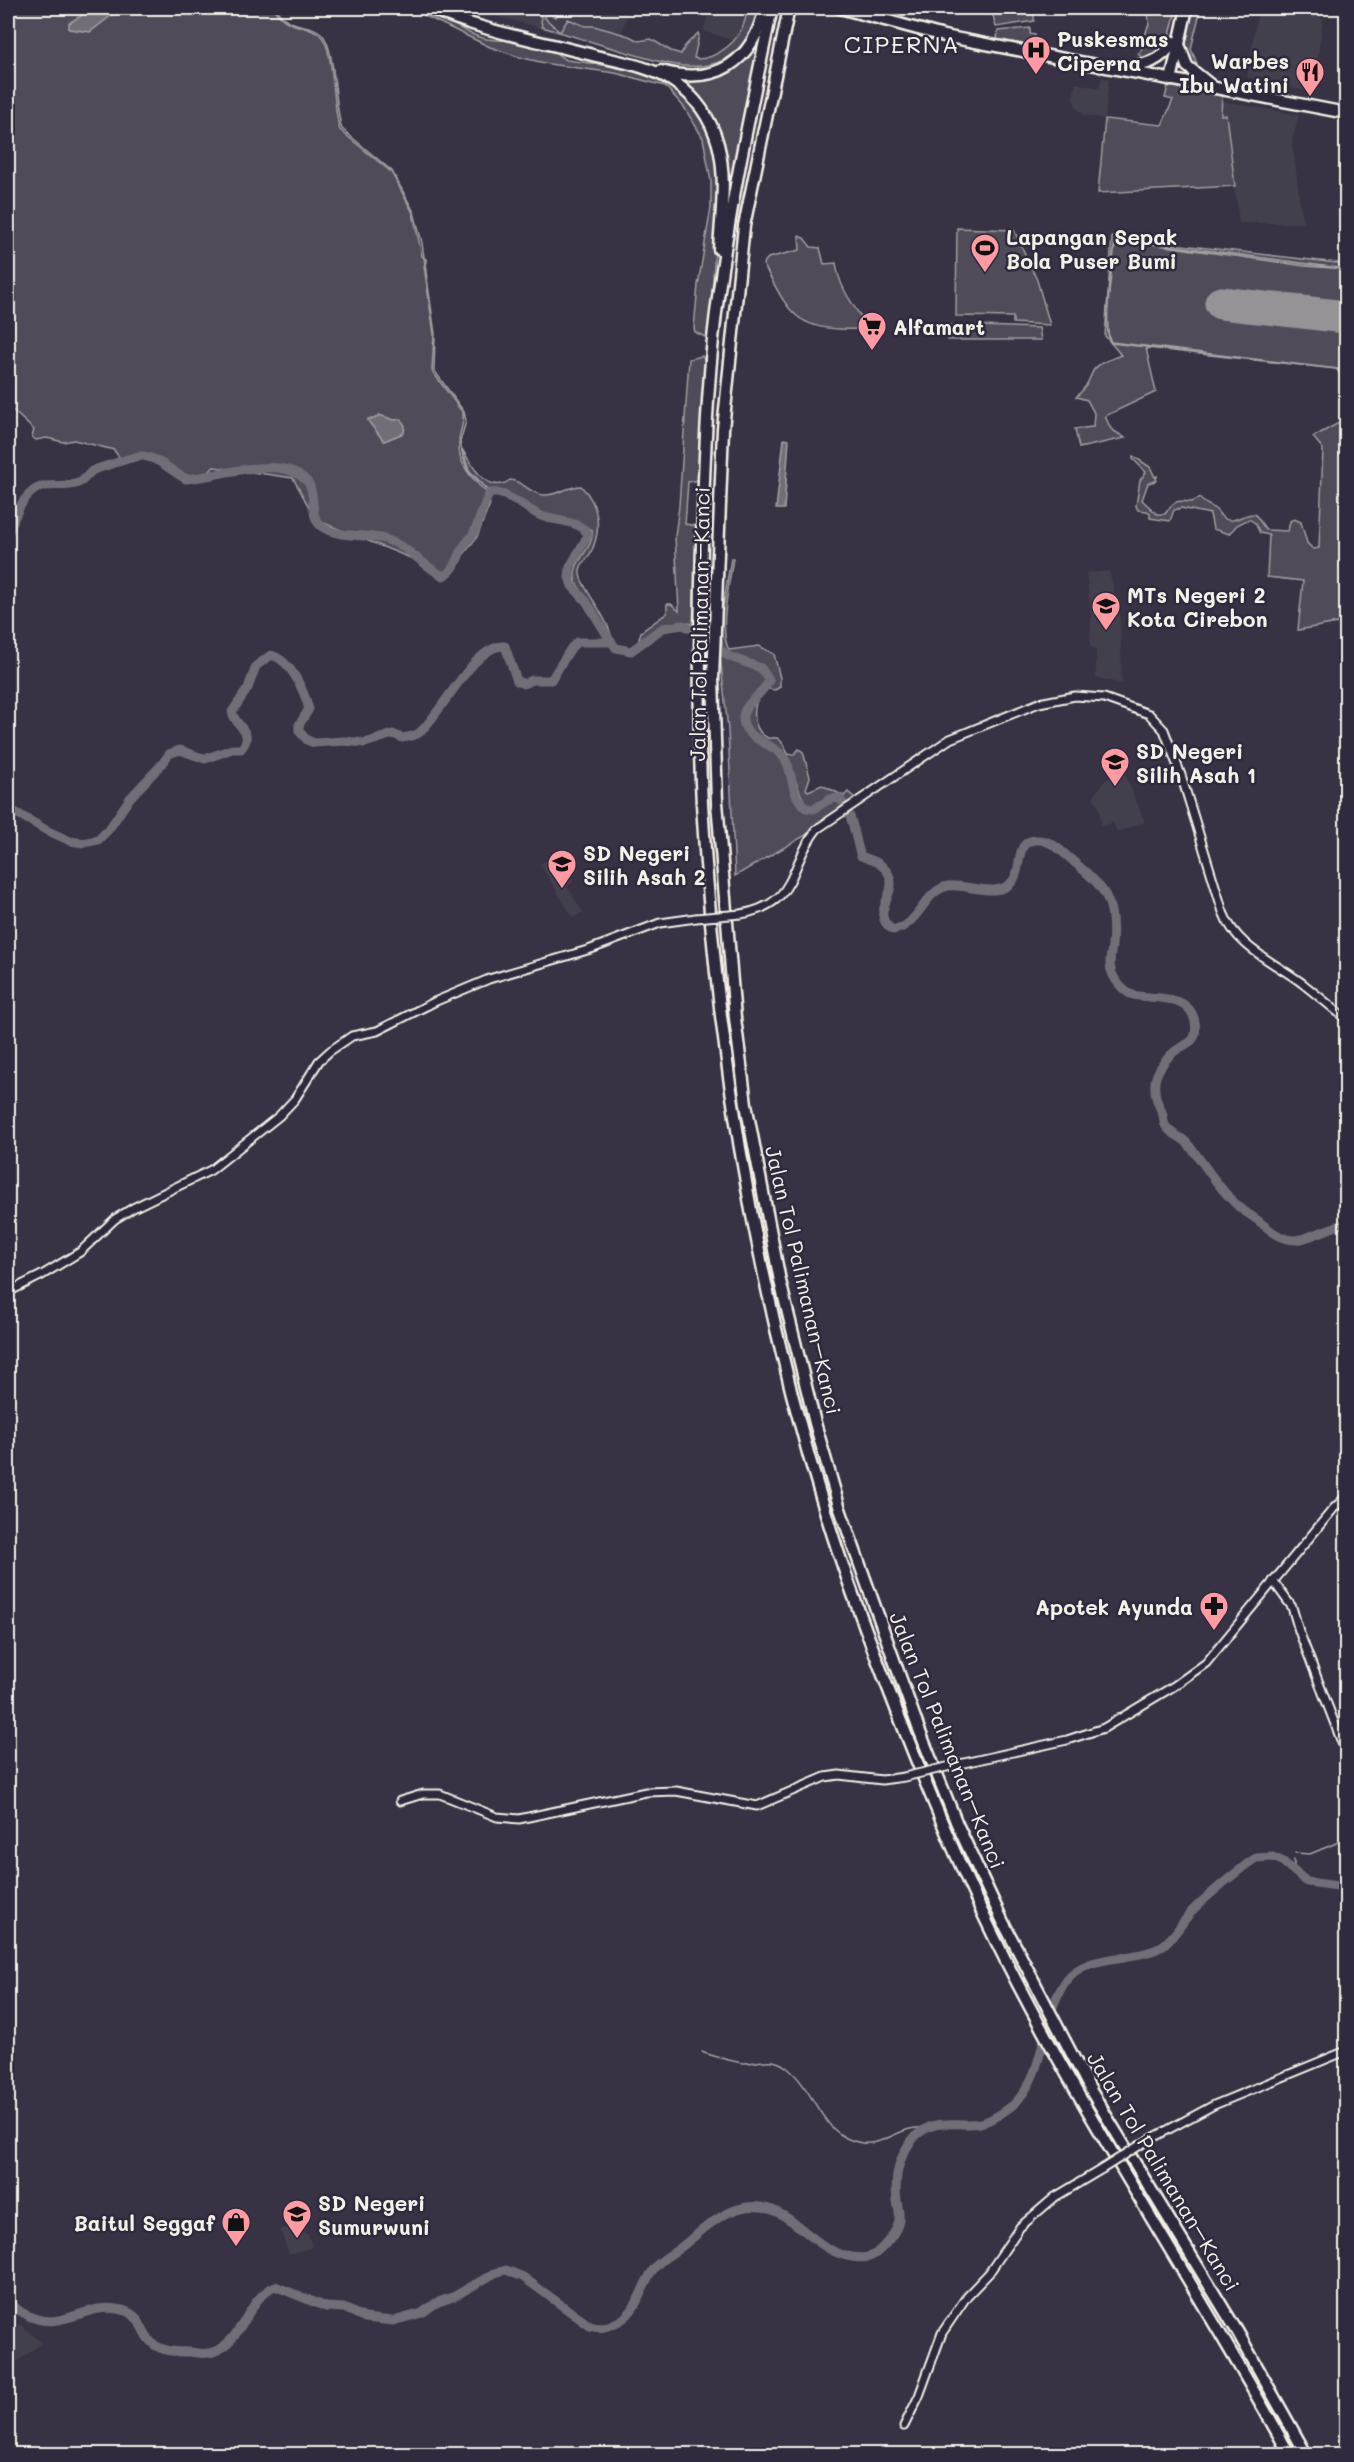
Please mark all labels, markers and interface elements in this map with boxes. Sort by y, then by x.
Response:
place label: Puskesmas Ciperna [1057,25,1169,76]
district label: CIPERNA [844,28,960,59]
hospital icon: Puskesmas Ciperna [1020,34,1052,76]
place label: Warbes Ibu Watini [1179,47,1289,98]
restaurant icon: Warbes Ibu Watini [1294,56,1326,98]
place label: Lapangan Sepak Bola Puser Bumi [1006,223,1177,274]
sports icon: Lapangan Sepak Bola Puser Bumi [969,232,1001,274]
supermarket icon: Alfamart [856,310,888,352]
place label: Alfamart [893,313,985,340]
street label: Jalan Tol Palimanan–Kanci [683,486,715,762]
place label: MTs Negeri 2 Kota Cirebon [1127,581,1268,632]
school or university icon: MTs Negeri 2 Kota Cirebon [1090,590,1122,632]
place label: SD Negeri Silih Asah 1 [1136,737,1256,788]
school or university icon: SD Negeri Silih Asah 1 [1099,746,1131,788]
place label: SD Negeri Silih Asah 2 [583,839,705,890]
school or university icon: SD Negeri Silih Asah 2 [546,848,578,890]
street label: Jalan Tol Palimanan–Kanci [760,1143,848,1417]
pharmacy icon: Apotek Ayunda [1198,1590,1230,1632]
place label: Apotek Ayunda [1035,1593,1193,1621]
street label: Jalan Tol Palimanan–Kanci [884,1608,1012,1872]
street label: Jalan Tol Palimanan–Kanci [1082,2046,1246,2296]
place label: SD Negeri Sumurwuni [318,2189,430,2240]
school or university icon: SD Negeri Sumurwuni [281,2198,313,2240]
shop icon: Baitul Seggaf [220,2206,252,2248]
place label: Baitul Seggaf [74,2209,216,2236]

